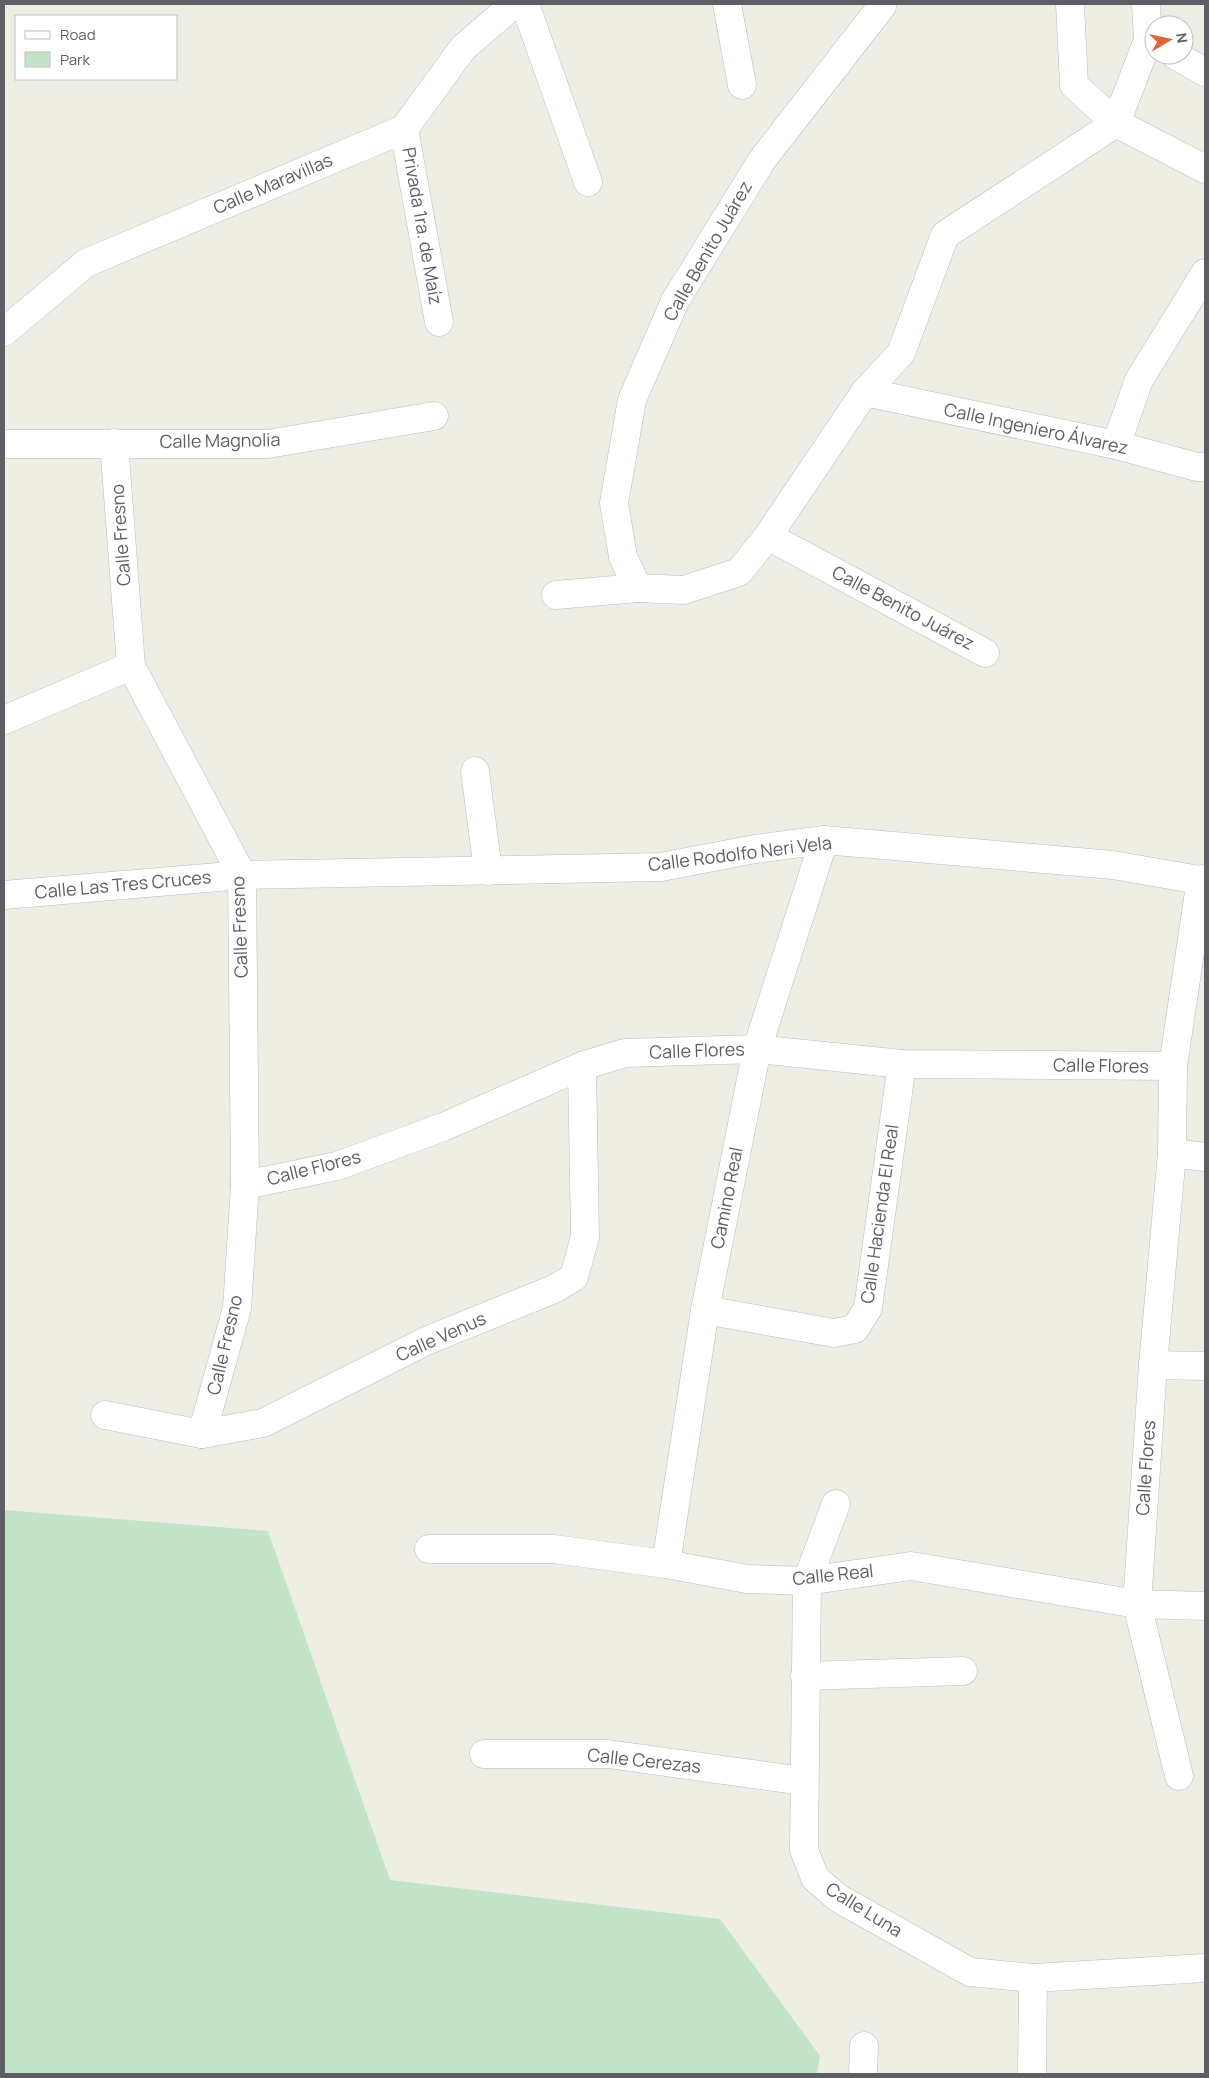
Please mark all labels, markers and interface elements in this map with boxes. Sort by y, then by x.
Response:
legend [15,15,178,80]
north arrow [1144,15,1194,65]
text: Road [60,24,96,45]
text: N [1172,31,1193,44]
text: Park [60,49,90,70]
street label: Privada 1ra. de Maíz [397,145,449,306]
street label: Calle Maravillas [209,147,336,219]
street label: Calle Benito Juárez [657,176,757,325]
street label: Calle Ingeniero Álvarez [942,397,1131,459]
street label: Calle Magnolia [159,427,281,453]
street label: Calle Fresno [104,483,136,587]
street label: Calle Benito Juárez [828,559,979,655]
street label: Calle Rodolfo Neri Vela [647,830,833,876]
street label: Calle Las Tres Cruces [34,864,212,904]
street label: Calle Fresno [225,876,253,978]
street label: Calle Flores [649,1036,745,1064]
street label: Calle Flores [1053,1052,1149,1078]
street label: Calle Hacienda El Real [855,1123,903,1305]
street label: Calle Flores [264,1144,363,1190]
street label: Camino Real [704,1145,748,1251]
street label: Calle Fresno [201,1292,247,1397]
street label: Calle Venus [392,1306,489,1367]
street label: Calle Flores [1130,1419,1160,1516]
street label: Calle Real [791,1558,875,1590]
street label: Calle Cerezas [586,1742,702,1778]
street label: Calle Luna [822,1876,907,1942]

